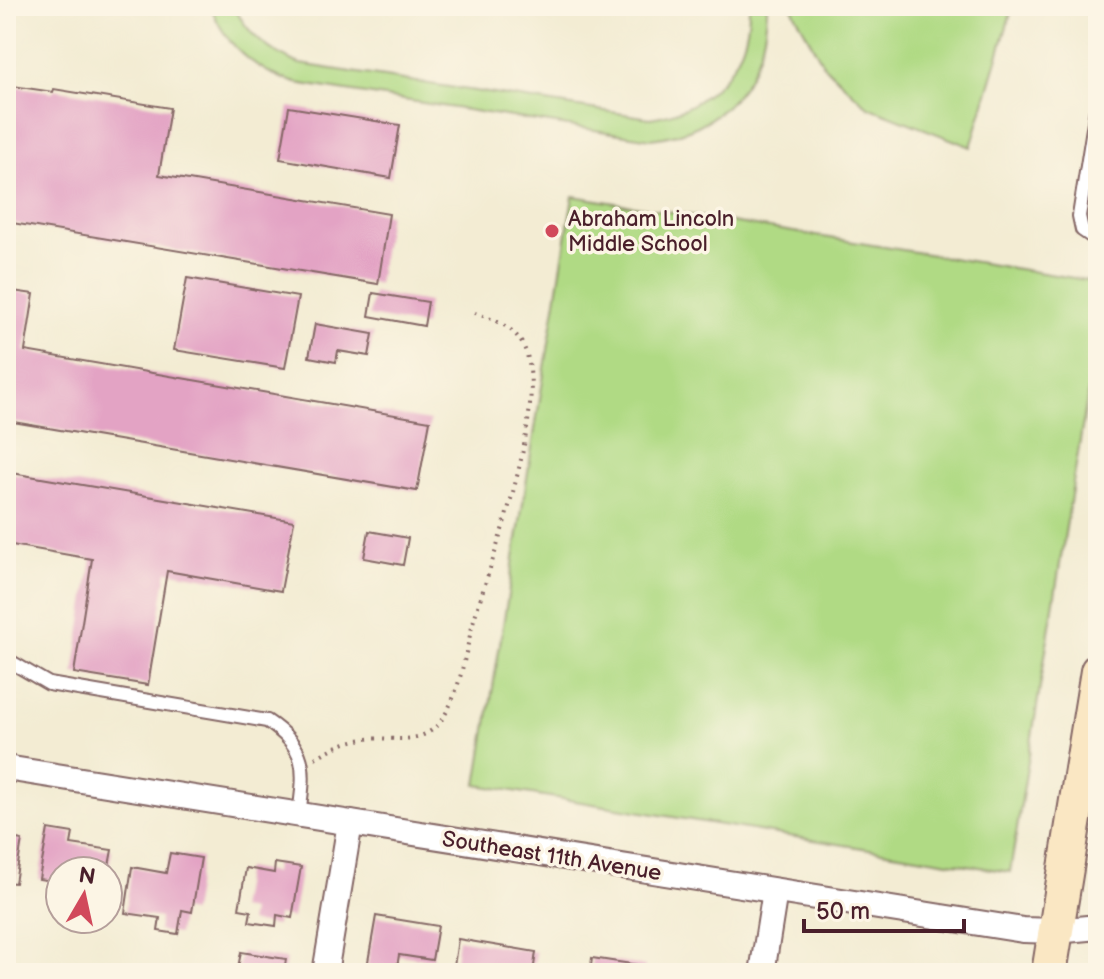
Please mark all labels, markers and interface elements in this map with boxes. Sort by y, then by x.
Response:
place label: Abraham Lincoln Middle School [568,206,734,258]
marker: Abraham Lincoln Middle School [543,222,561,240]
street label: Southeast 11th Avenue [440,826,663,887]
north arrow [44,855,124,935]
text: N [77,862,97,891]
scale bar [804,883,964,933]
text: 50 m [816,897,870,926]

